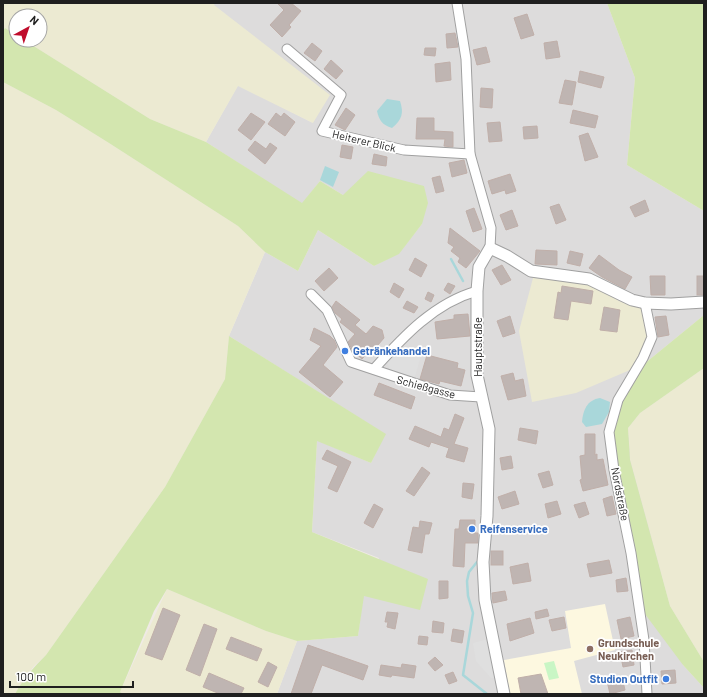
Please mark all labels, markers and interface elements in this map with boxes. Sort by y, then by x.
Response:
north arrow [8,8,48,48]
text: N [28,13,42,27]
street label: Heiterer Blick [331,127,398,154]
street label: Hauptstraße [471,317,484,377]
place label: Getränkehandel [353,344,430,357]
marker: Getränkehandel [340,346,350,356]
street label: Schießgasse [395,372,457,401]
street label: Nordstraße [609,466,632,522]
place label: Reifenservice [480,522,548,535]
marker: Reifenservice [467,524,477,534]
place label: Grundschule Neukirchen [598,636,659,662]
marker: Grundschule Neukirchen [585,644,595,654]
scale bar [10,663,133,689]
text: 100 m [16,669,46,683]
place label: Studion Outfit [590,672,658,685]
marker: Studion Outfit [661,674,671,684]

